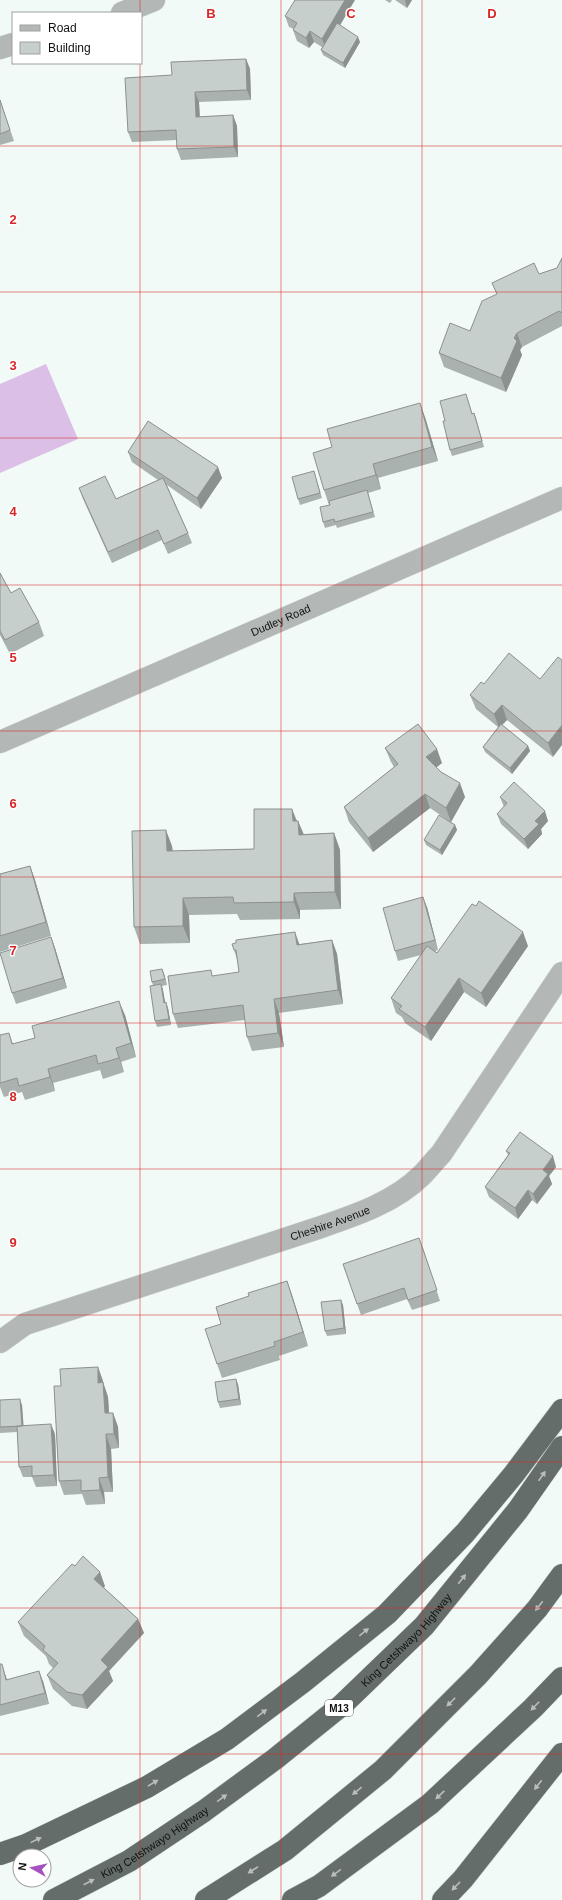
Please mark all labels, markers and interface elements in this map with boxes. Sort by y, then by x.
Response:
text: B [206,6,216,21]
text: C [346,6,356,21]
text: D [487,6,497,21]
legend [12,12,142,64]
text: Road [48,21,77,35]
text: Building [48,41,91,55]
text: 2 [9,212,17,227]
text: 3 [9,358,17,373]
text: 4 [9,504,17,519]
street label: Dudley Road [249,602,312,638]
text: 5 [9,650,17,665]
text: 6 [9,796,17,811]
text: 7 [9,943,17,958]
text: 8 [9,1089,17,1104]
street label: Cheshire Avenue [289,1203,372,1243]
text: 9 [9,1235,17,1250]
one-way arrow [538,1471,546,1481]
one-way arrow [458,1573,466,1584]
street label: King Cetshwayo Highway [359,1591,454,1689]
one-way arrow [535,1601,543,1612]
one-way arrow [359,1628,370,1637]
one-way arrow [446,1697,456,1707]
road number: M13 [325,1700,353,1716]
one-way arrow [530,1701,540,1711]
one-way arrow [257,1709,268,1717]
one-way arrow [147,1779,159,1786]
one-way arrow [533,1779,542,1790]
one-way arrow [351,1787,362,1796]
one-way arrow [435,1790,445,1800]
one-way arrow [217,1794,227,1802]
street label: King Cetshwayo Highway [99,1804,211,1881]
one-way arrow [30,1837,42,1843]
north arrow [12,1848,52,1888]
text: N [16,1862,29,1871]
one-way arrow [248,1866,258,1874]
one-way arrow [331,1869,342,1877]
one-way arrow [83,1879,94,1885]
one-way arrow [451,1881,461,1891]

